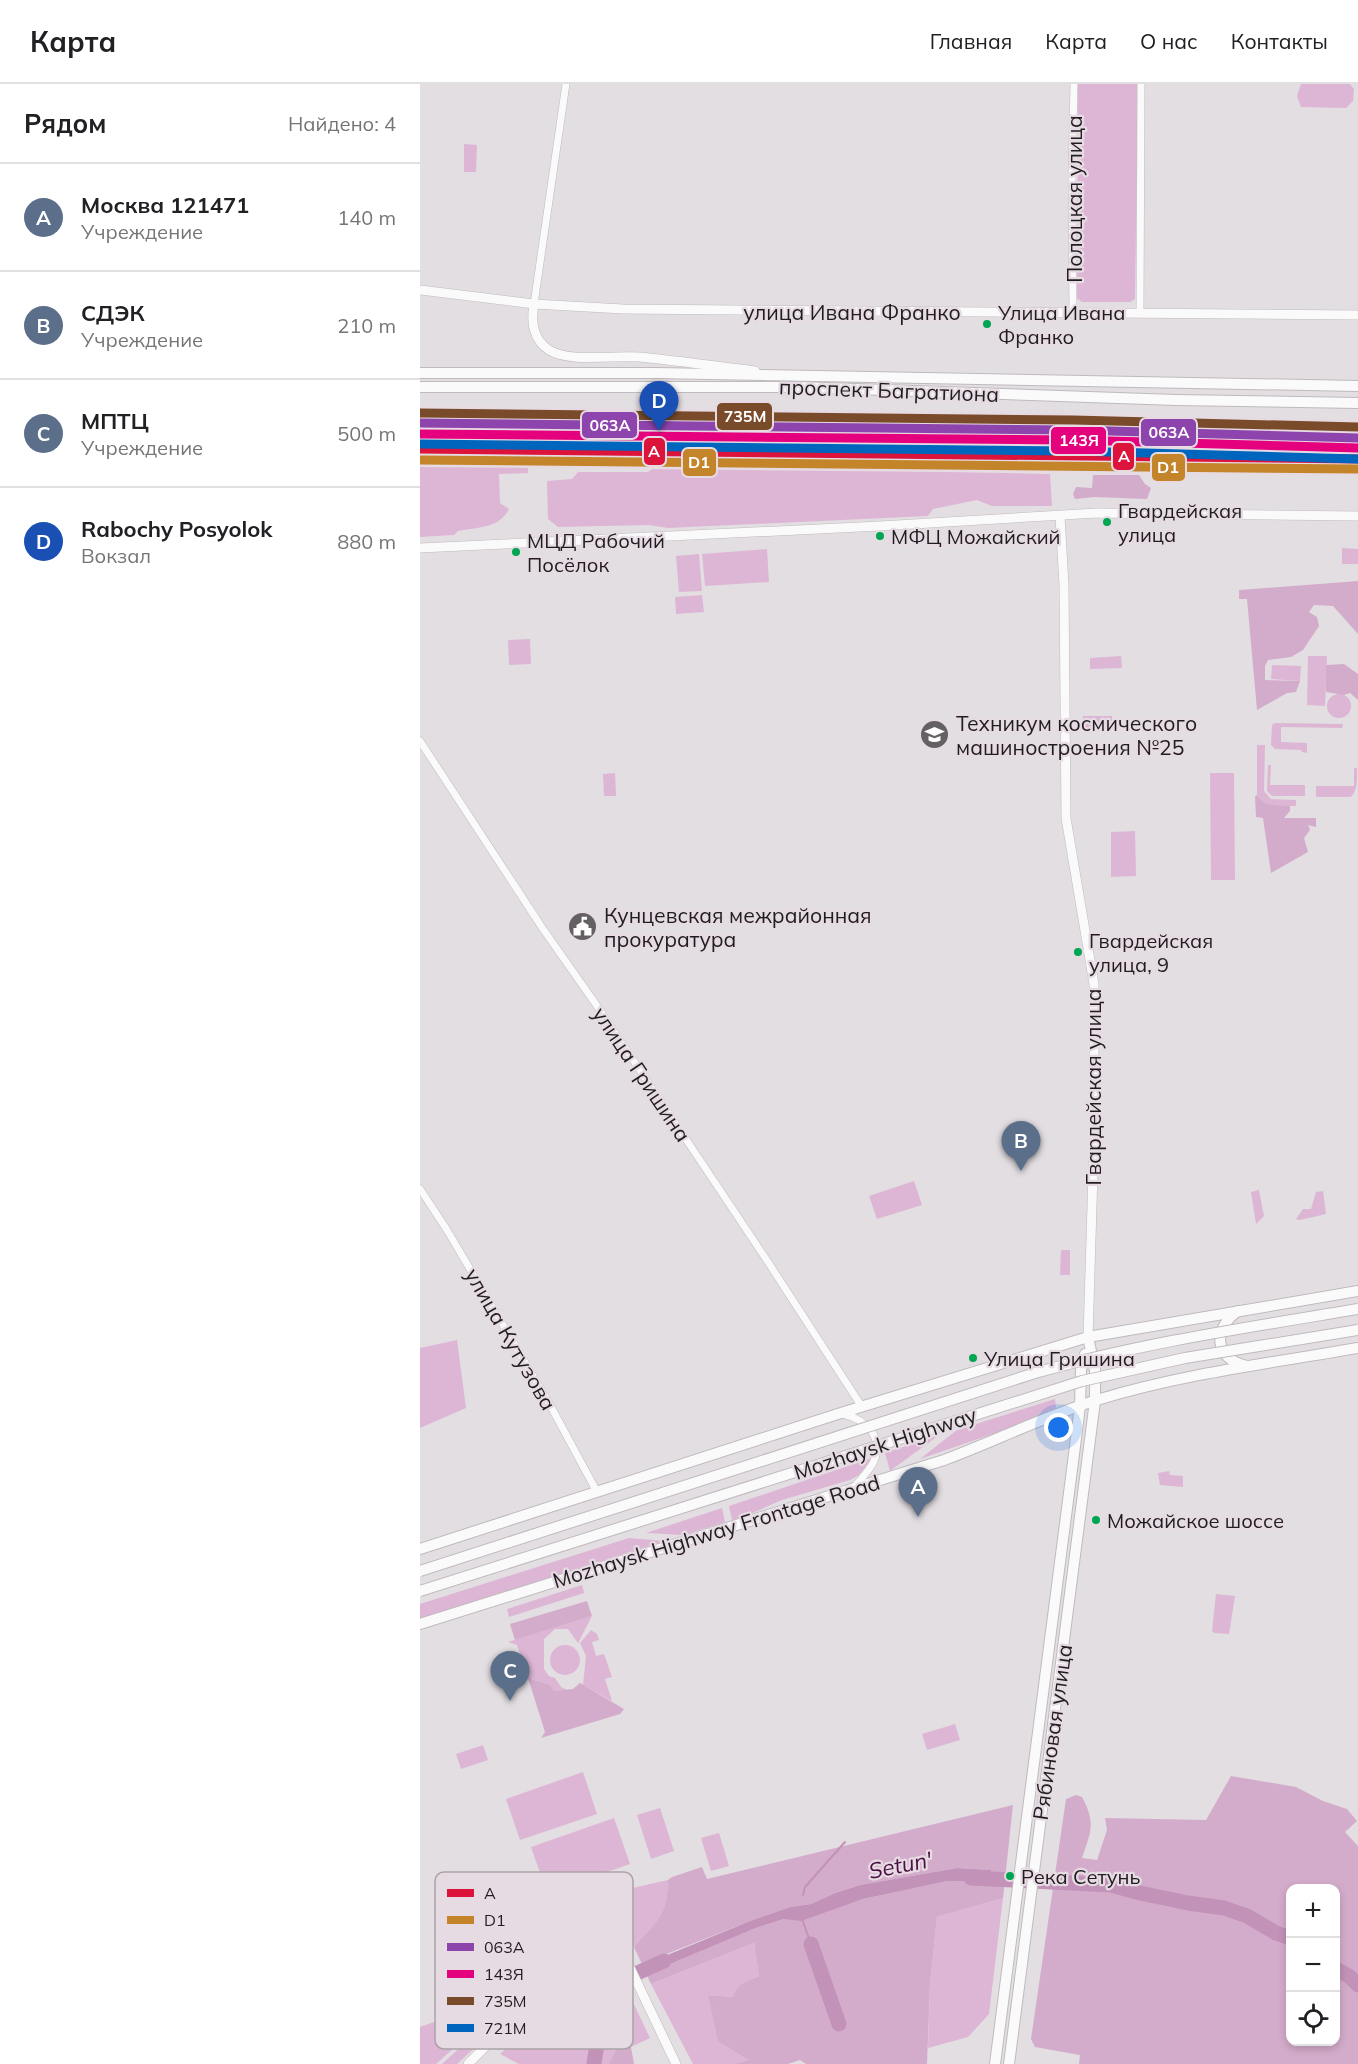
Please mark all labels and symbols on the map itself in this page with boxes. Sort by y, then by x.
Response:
street label: Полоцкая улица [1061,115,1087,283]
street label: улица Ивана Франко [743,299,961,325]
place label: Улица Ивана Франко [997,300,1125,349]
marker: Улица Ивана Франко [981,318,993,330]
street label: проспект Багратиона [779,373,999,407]
pin: D [640,382,678,431]
line badge: 735М [716,402,773,431]
text: 735М [724,406,766,426]
line badge: 063А [581,411,638,439]
text: 063А [590,415,630,435]
line badge: 063А [1140,418,1197,447]
text: 063А [1149,422,1189,442]
line badge: 143Я [1050,426,1107,455]
text: 143Я [1059,430,1099,450]
line badge: A [643,437,666,466]
text: A [648,441,660,461]
line badge: A [1112,442,1135,471]
text: A [1118,446,1130,466]
line badge: D1 [682,448,717,477]
text: D1 [688,452,710,472]
line badge: D1 [1151,453,1186,482]
text: D1 [1157,457,1179,477]
place label: Гвардейская улица [1118,498,1242,547]
marker: Гвардейская улица [1101,516,1113,528]
place label: МФЦ Можайский [891,524,1061,549]
place label: МЦД Рабочий Посёлок [527,528,665,577]
marker: МФЦ Можайский [874,530,886,542]
marker: МЦД Рабочий Посёлок [510,546,522,558]
place label: Техникум космического машиностроения №25 [956,710,1197,760]
school or university icon: Техникум космического машиностроения №25 [919,719,951,751]
place label: Кунцевская межрайонная прокуратура [604,902,872,952]
public building icon: Кунцевская межрайонная прокуратура [567,911,599,943]
place label: Гвардейская улица, 9 [1089,928,1213,977]
marker: Гвардейская улица, 9 [1072,946,1084,958]
street label: Гвардейская улица [1080,988,1106,1186]
street label: улица Гришина [587,1002,697,1146]
pin: B [1002,1122,1040,1171]
street label: улица Кутузова [460,1263,562,1415]
place label: Улица Гришина [983,1346,1135,1371]
marker: Улица Гришина [967,1352,979,1364]
street label: Mozhaysk Highway [790,1401,980,1485]
your location [1044,1413,1073,1442]
pin: A [898,1468,938,1517]
street label: Mozhaysk Highway Frontage Road [549,1469,883,1593]
place label: Можайское шоссе [1107,1508,1284,1533]
marker: Можайское шоссе [1090,1514,1102,1526]
street label: Рябиновая улица [1027,1642,1077,1822]
pin: C [490,1652,530,1701]
water label: Setun' [866,1845,935,1885]
place label: Река Сетунь [1021,1864,1140,1889]
marker: Река Сетунь [1004,1870,1016,1882]
legend [435,1872,633,2049]
text: A [484,1883,496,1903]
text: D1 [484,1910,506,1930]
text: 063А [484,1937,525,1957]
text: 143Я [484,1964,524,1984]
text: 735М [484,1991,527,2011]
text: 721М [484,2018,527,2038]

